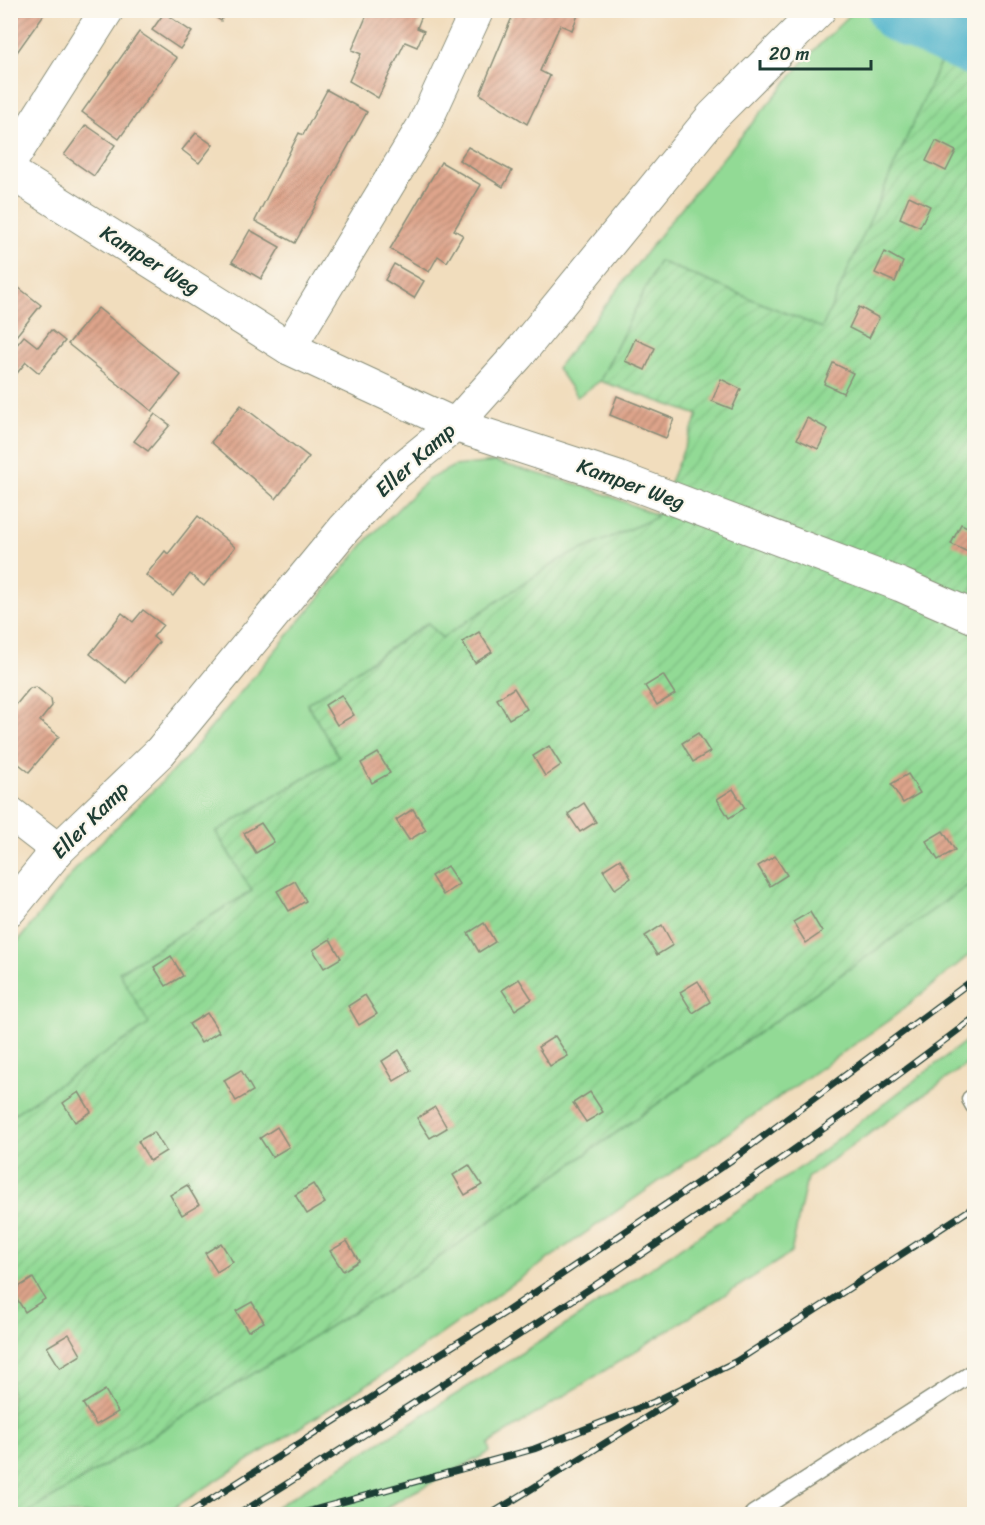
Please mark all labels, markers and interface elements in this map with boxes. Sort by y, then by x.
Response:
scale bar [760,33,871,71]
text: 20 m [769,38,809,70]
street label: Kamper Weg [92,214,208,306]
street label: Eller Kamp [365,413,465,507]
street label: Kamper Weg [572,447,691,521]
street label: Eller Kamp [42,772,138,868]

